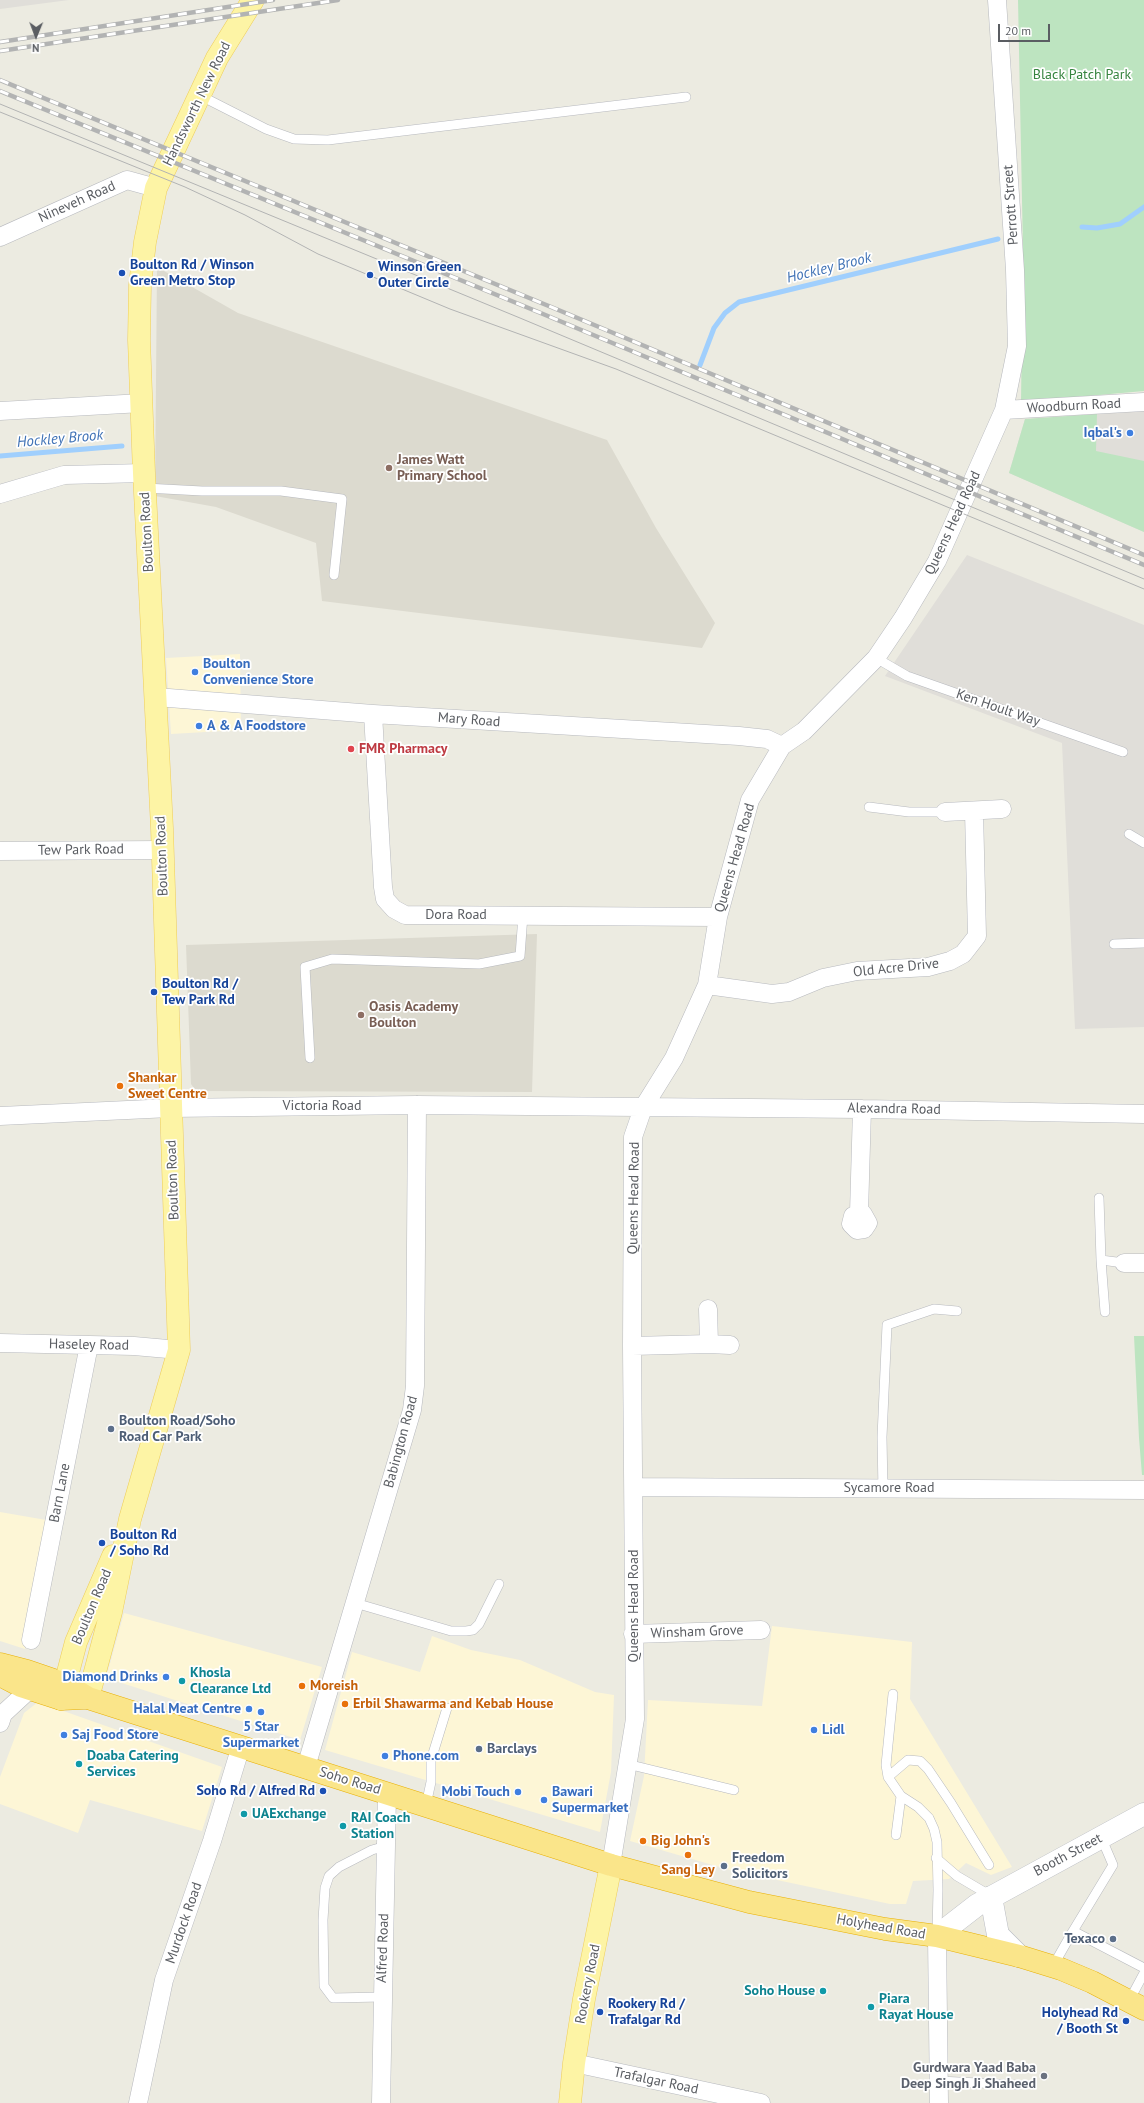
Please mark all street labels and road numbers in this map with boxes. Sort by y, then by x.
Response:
street label: Handsworth New Road [160,39,234,169]
street label: Perrott Street [1000,164,1022,246]
street label: Nineveh Road [36,178,118,226]
street label: Woodburn Road [1026,395,1122,417]
street label: Queens Head Road [922,468,984,578]
street label: Boulton Road [137,491,157,573]
street label: Ken Hoult Way [954,686,1042,730]
street label: Mary Road [437,709,501,731]
street label: Queens Head Road [711,801,759,915]
street label: Boulton Road [152,816,172,896]
street label: Tew Park Road [38,841,124,859]
street label: Dora Road [425,907,487,923]
street label: Old Acre Drive [852,955,940,981]
street label: Victoria Road [283,1098,361,1114]
street label: Alexandra Road [847,1100,941,1118]
street label: Boulton Road [163,1140,183,1220]
street label: Queens Head Road [625,1141,643,1255]
street label: Haseley Road [49,1336,129,1354]
street label: Babington Road [381,1394,421,1490]
street label: Barn Lane [46,1462,74,1524]
street label: Sycamore Road [843,1480,935,1496]
street label: Queens Head Road [626,1550,642,1662]
street label: Boulton Road [69,1567,115,1647]
street label: Winsham Grove [650,1622,744,1642]
street label: Soho Road [317,1764,383,1798]
street label: Booth Street [1031,1830,1105,1880]
street label: Murdock Road [162,1880,206,1966]
street label: Holyhead Road [835,1911,927,1943]
street label: Alfred Road [373,1913,393,1983]
street label: Rookery Road [572,1943,604,2025]
street label: Trafalgar Road [612,2064,700,2098]

